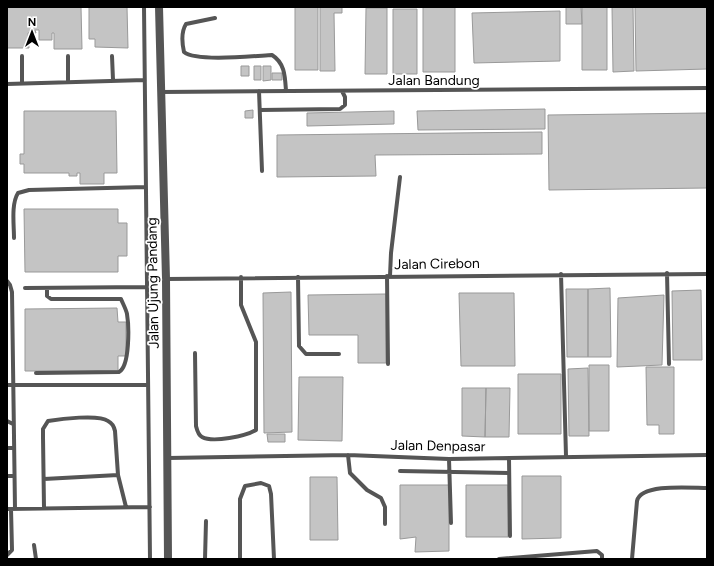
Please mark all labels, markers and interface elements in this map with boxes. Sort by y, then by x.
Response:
north arrow [12,12,52,52]
text: N [28,16,36,29]
street label: Jalan Bandung [388,72,480,89]
street label: Jalan Ujung Pandang [143,217,163,349]
street label: Jalan Cirebon [394,255,480,273]
street label: Jalan Denpasar [390,437,486,455]

